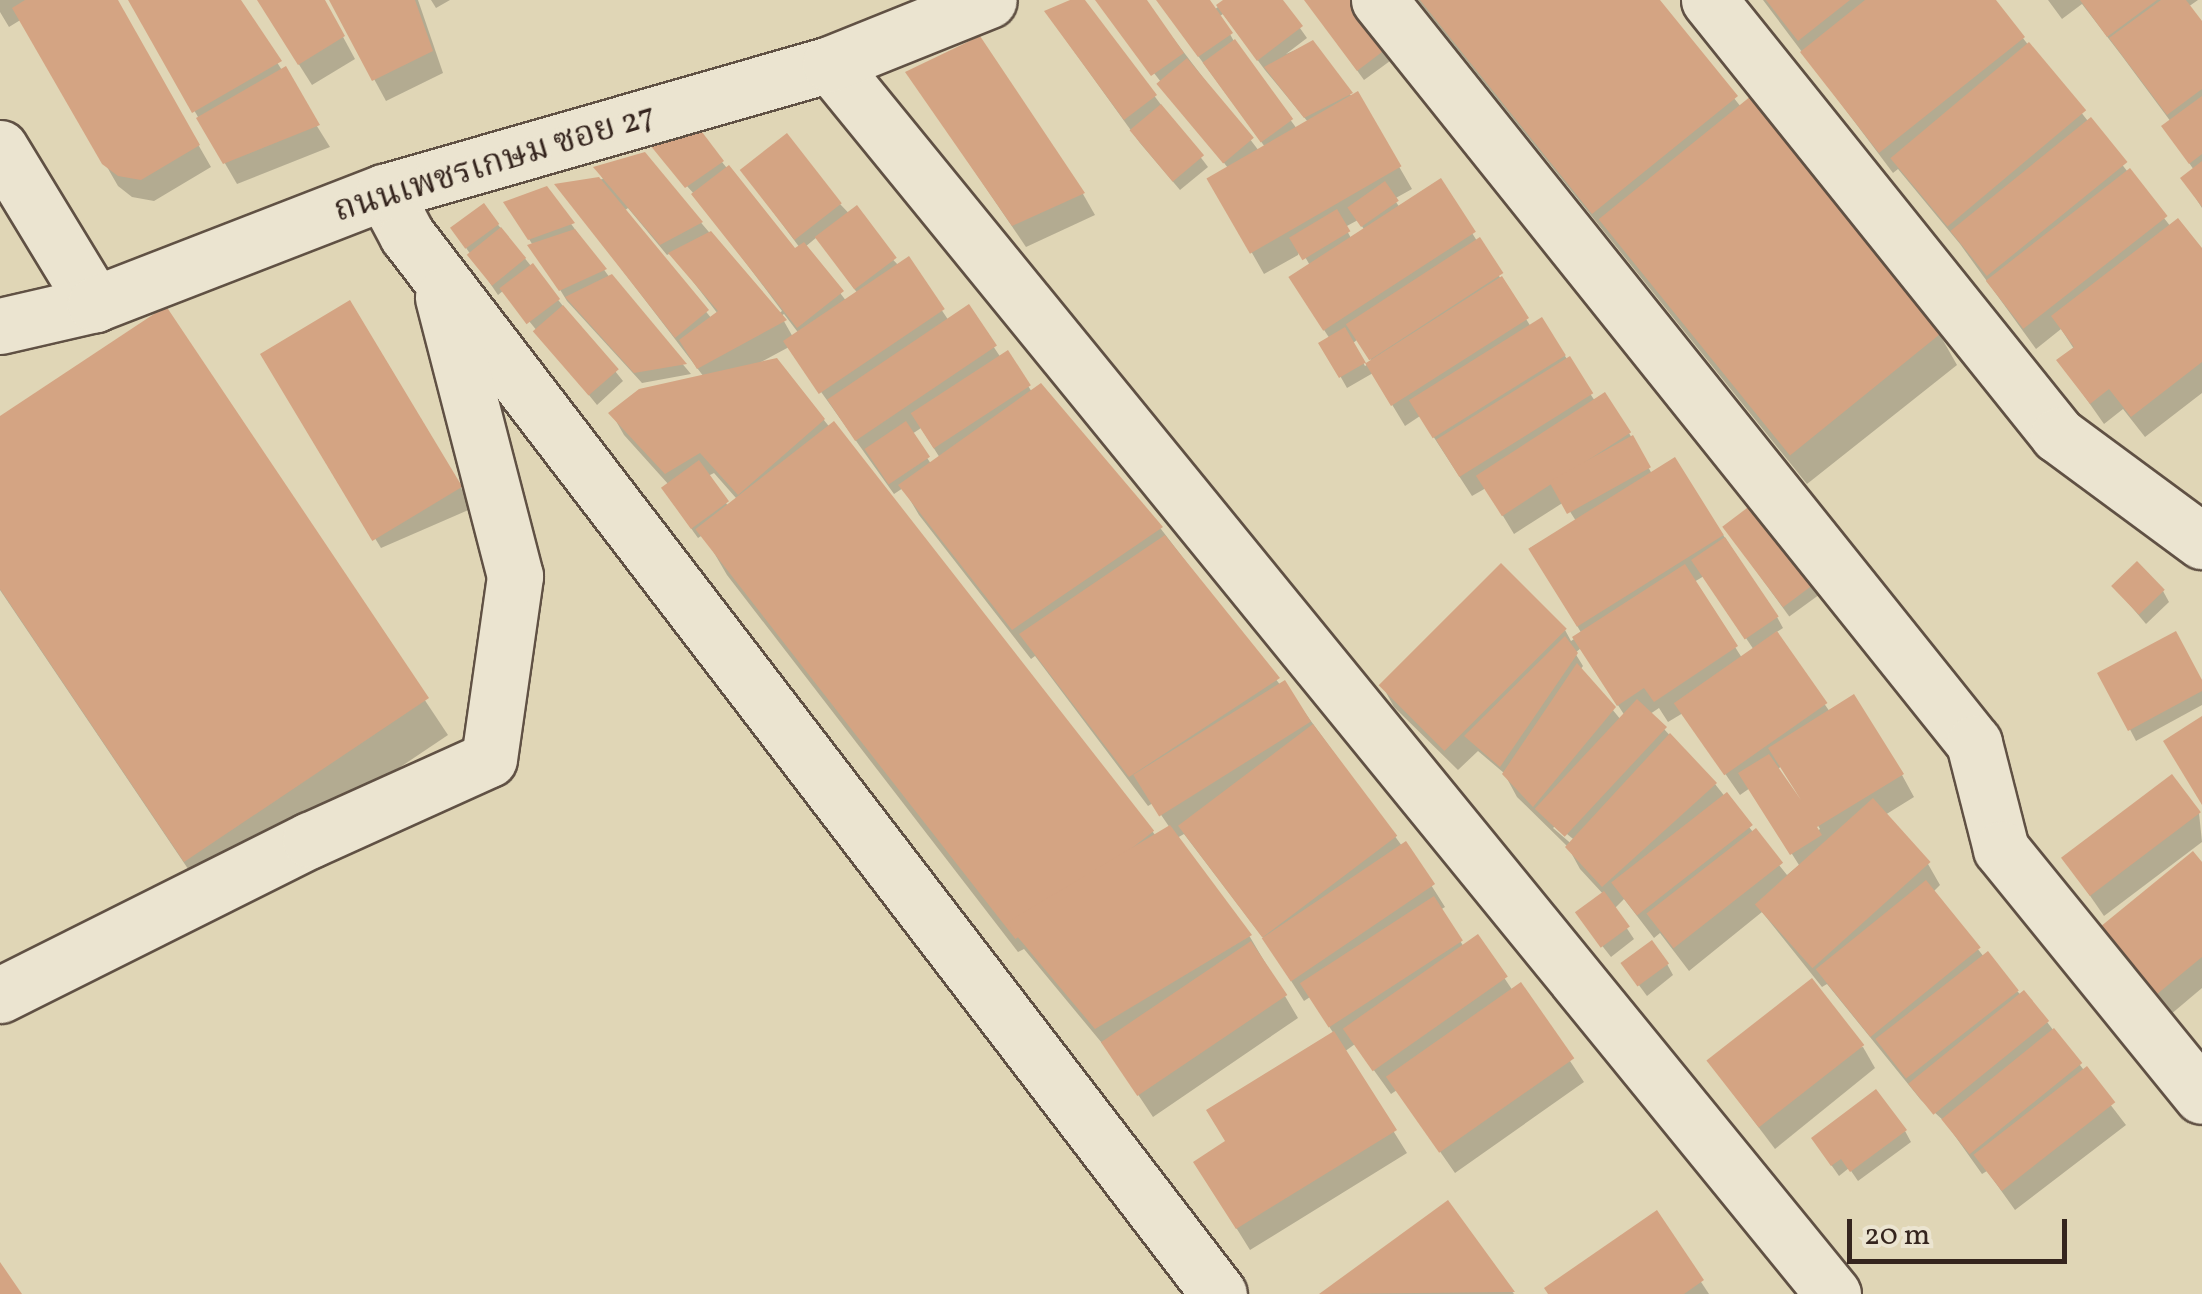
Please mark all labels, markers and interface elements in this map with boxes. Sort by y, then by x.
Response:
street label: ถนนเพชรเกษม ซอย 27 [329,95,661,233]
scale bar [1852,1199,2072,1261]
text: 20 m [1864,1215,1930,1257]

